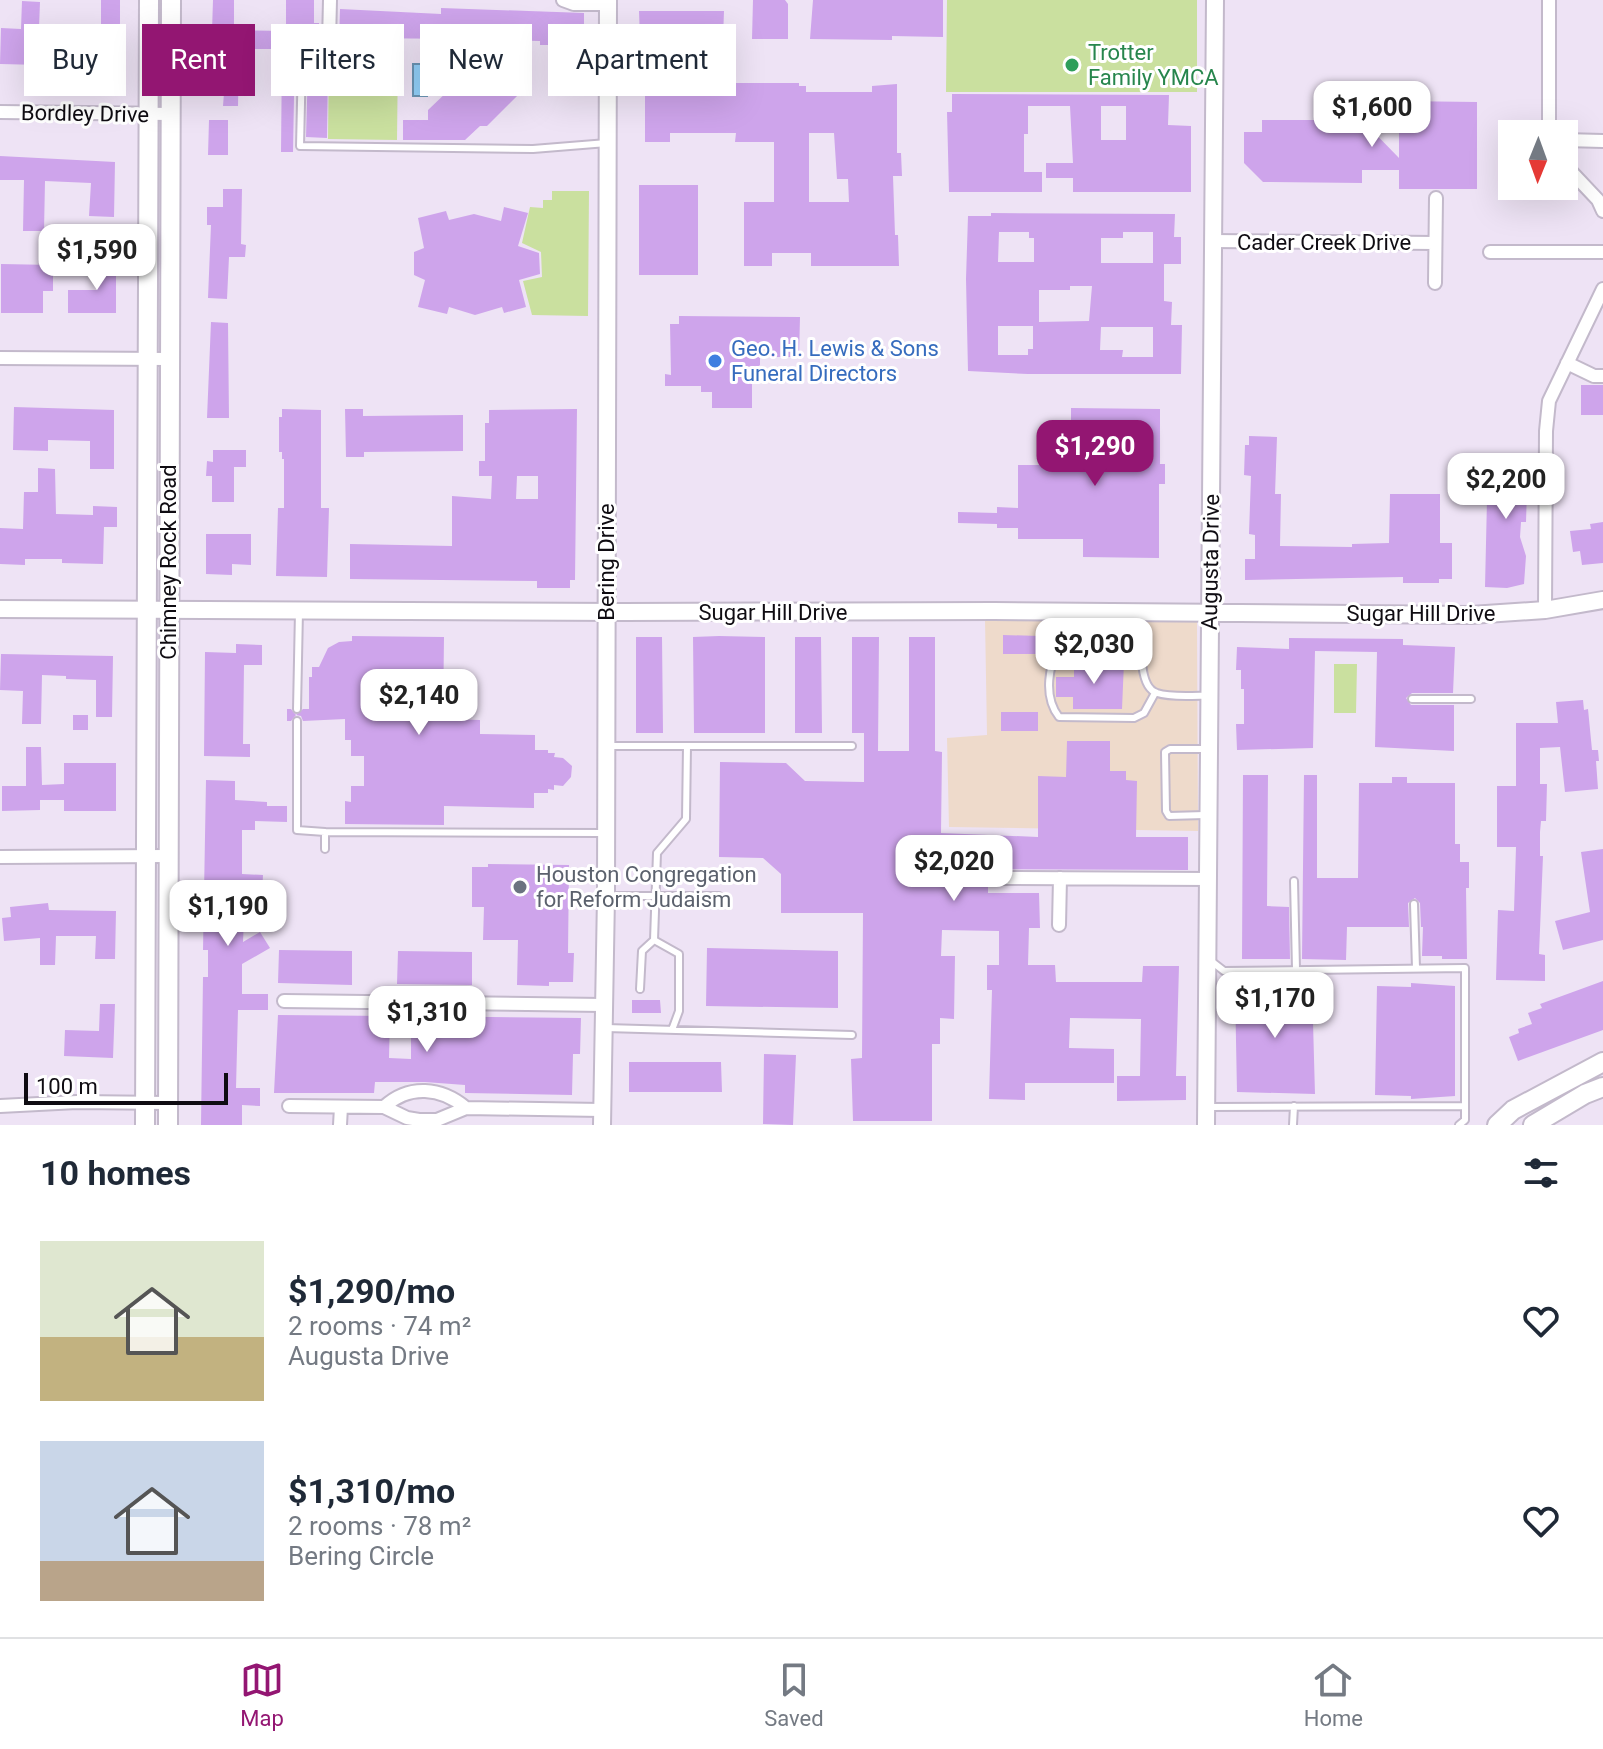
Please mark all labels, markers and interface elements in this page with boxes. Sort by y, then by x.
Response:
chip: Buy [24,24,126,96]
chip: Rent [142,24,255,96]
chip: Filters [271,24,404,96]
chip: New [420,24,532,96]
chip: Apartment [548,24,736,96]
place label: Trotter Family YMCA [1088,40,1219,90]
marker: Trotter Family YMCA [1063,56,1081,74]
pin: $1,600 [1307,81,1437,149]
text: $1,600 [1332,92,1412,122]
street label: Bordley Drive [21,100,149,127]
north arrow [1498,120,1578,200]
map controls [1498,120,1578,200]
pin: $1,590 [32,224,162,292]
street label: Cader Creek Drive [1237,230,1411,255]
text: $1,590 [57,235,137,265]
place label: Geo. H. Lewis & Sons Funeral Directors [731,336,939,386]
marker: Geo. H. Lewis & Sons Funeral Directors [706,352,724,370]
pin: $1,290 [1030,420,1160,488]
text: $1,290 [1055,431,1135,461]
pin: $2,200 [1441,453,1571,521]
street label: Chimney Rock Road [156,464,181,660]
text: $2,200 [1466,464,1546,494]
street label: Augusta Drive [1197,494,1224,630]
street label: Bering Drive [594,503,619,621]
street label: Sugar Hill Drive [698,600,848,625]
street label: Sugar Hill Drive [1346,601,1496,626]
pin: $2,030 [1029,618,1159,686]
text: $2,030 [1054,629,1134,659]
pin: $2,140 [354,669,484,737]
text: $2,140 [379,680,459,710]
pin: $2,020 [889,835,1019,903]
text: $2,020 [914,846,994,876]
place label: Houston Congregation for Reform Judaism [536,862,757,912]
marker: Houston Congregation for Reform Judaism [511,878,529,896]
pin: $1,190 [163,880,293,948]
text: $1,190 [188,891,268,921]
pin: $1,170 [1210,972,1340,1040]
text: $1,170 [1235,983,1315,1013]
pin: $1,310 [362,986,492,1054]
text: $1,310 [387,997,467,1027]
scale bar [24,1069,228,1105]
text: 100 m [36,1074,98,1099]
icon: filters [1519,1151,1563,1195]
text: 10 homes [40,1153,191,1193]
text: $1,290/mo [288,1271,455,1311]
icon: home [104,1273,200,1369]
icon: heart [1519,1299,1563,1343]
text: 2 rooms · 74 m² [288,1311,471,1341]
text: Augusta Drive [288,1341,449,1371]
text: $1,310/mo [288,1471,455,1511]
icon: home [104,1473,200,1569]
icon: heart [1519,1499,1563,1543]
text: 2 rooms · 78 m² [288,1511,471,1541]
text: Bering Circle [288,1541,434,1571]
tab: Map [240,1658,284,1731]
tab: Saved [764,1658,824,1731]
tab: Home [1304,1658,1363,1731]

